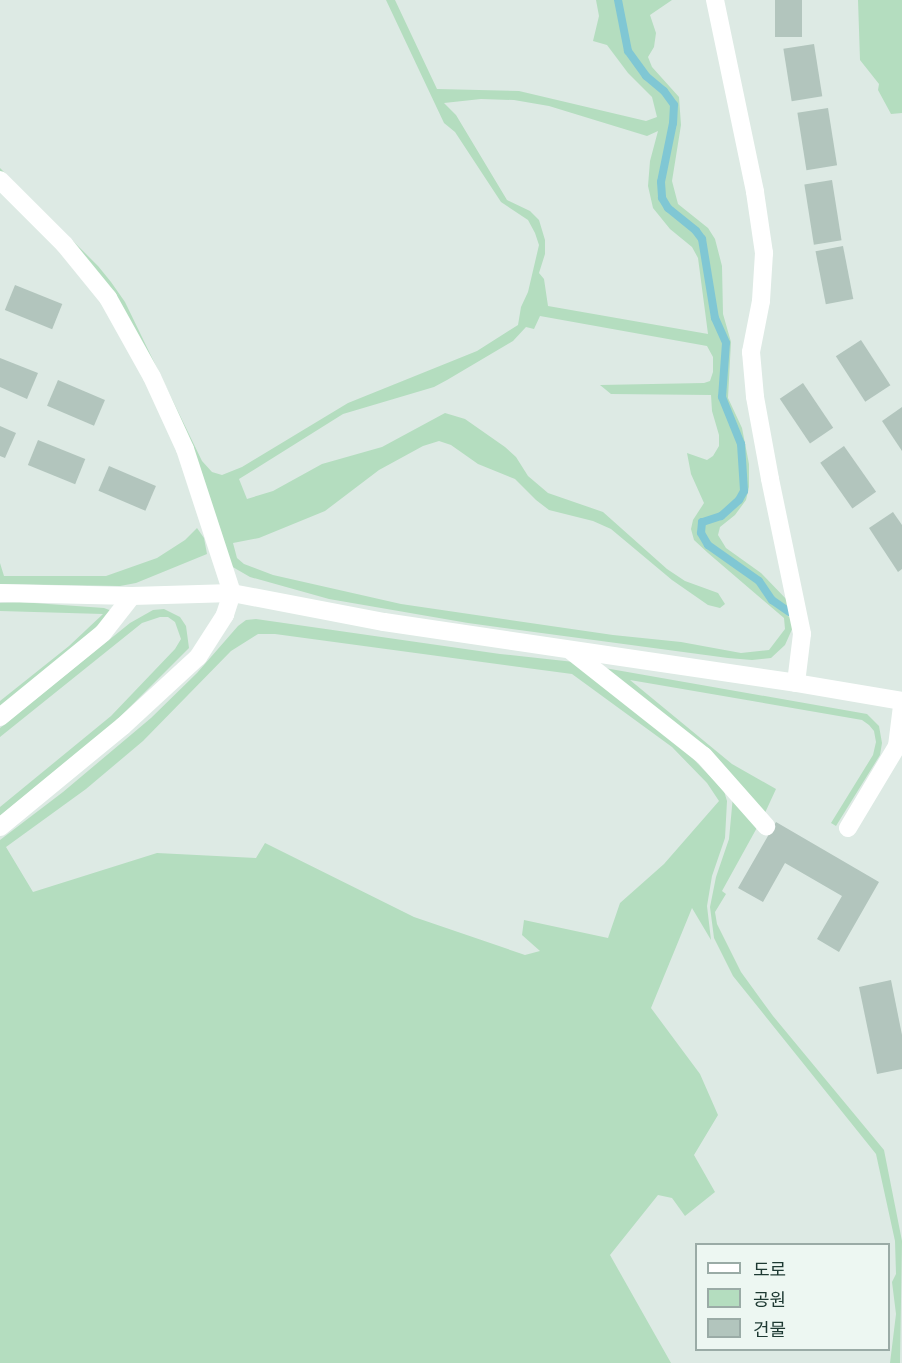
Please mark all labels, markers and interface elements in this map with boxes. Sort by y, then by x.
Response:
legend [695,1243,890,1351]
text: 도로 [753,1258,786,1280]
text: 공원 [753,1288,786,1310]
text: 건물 [753,1318,786,1340]

